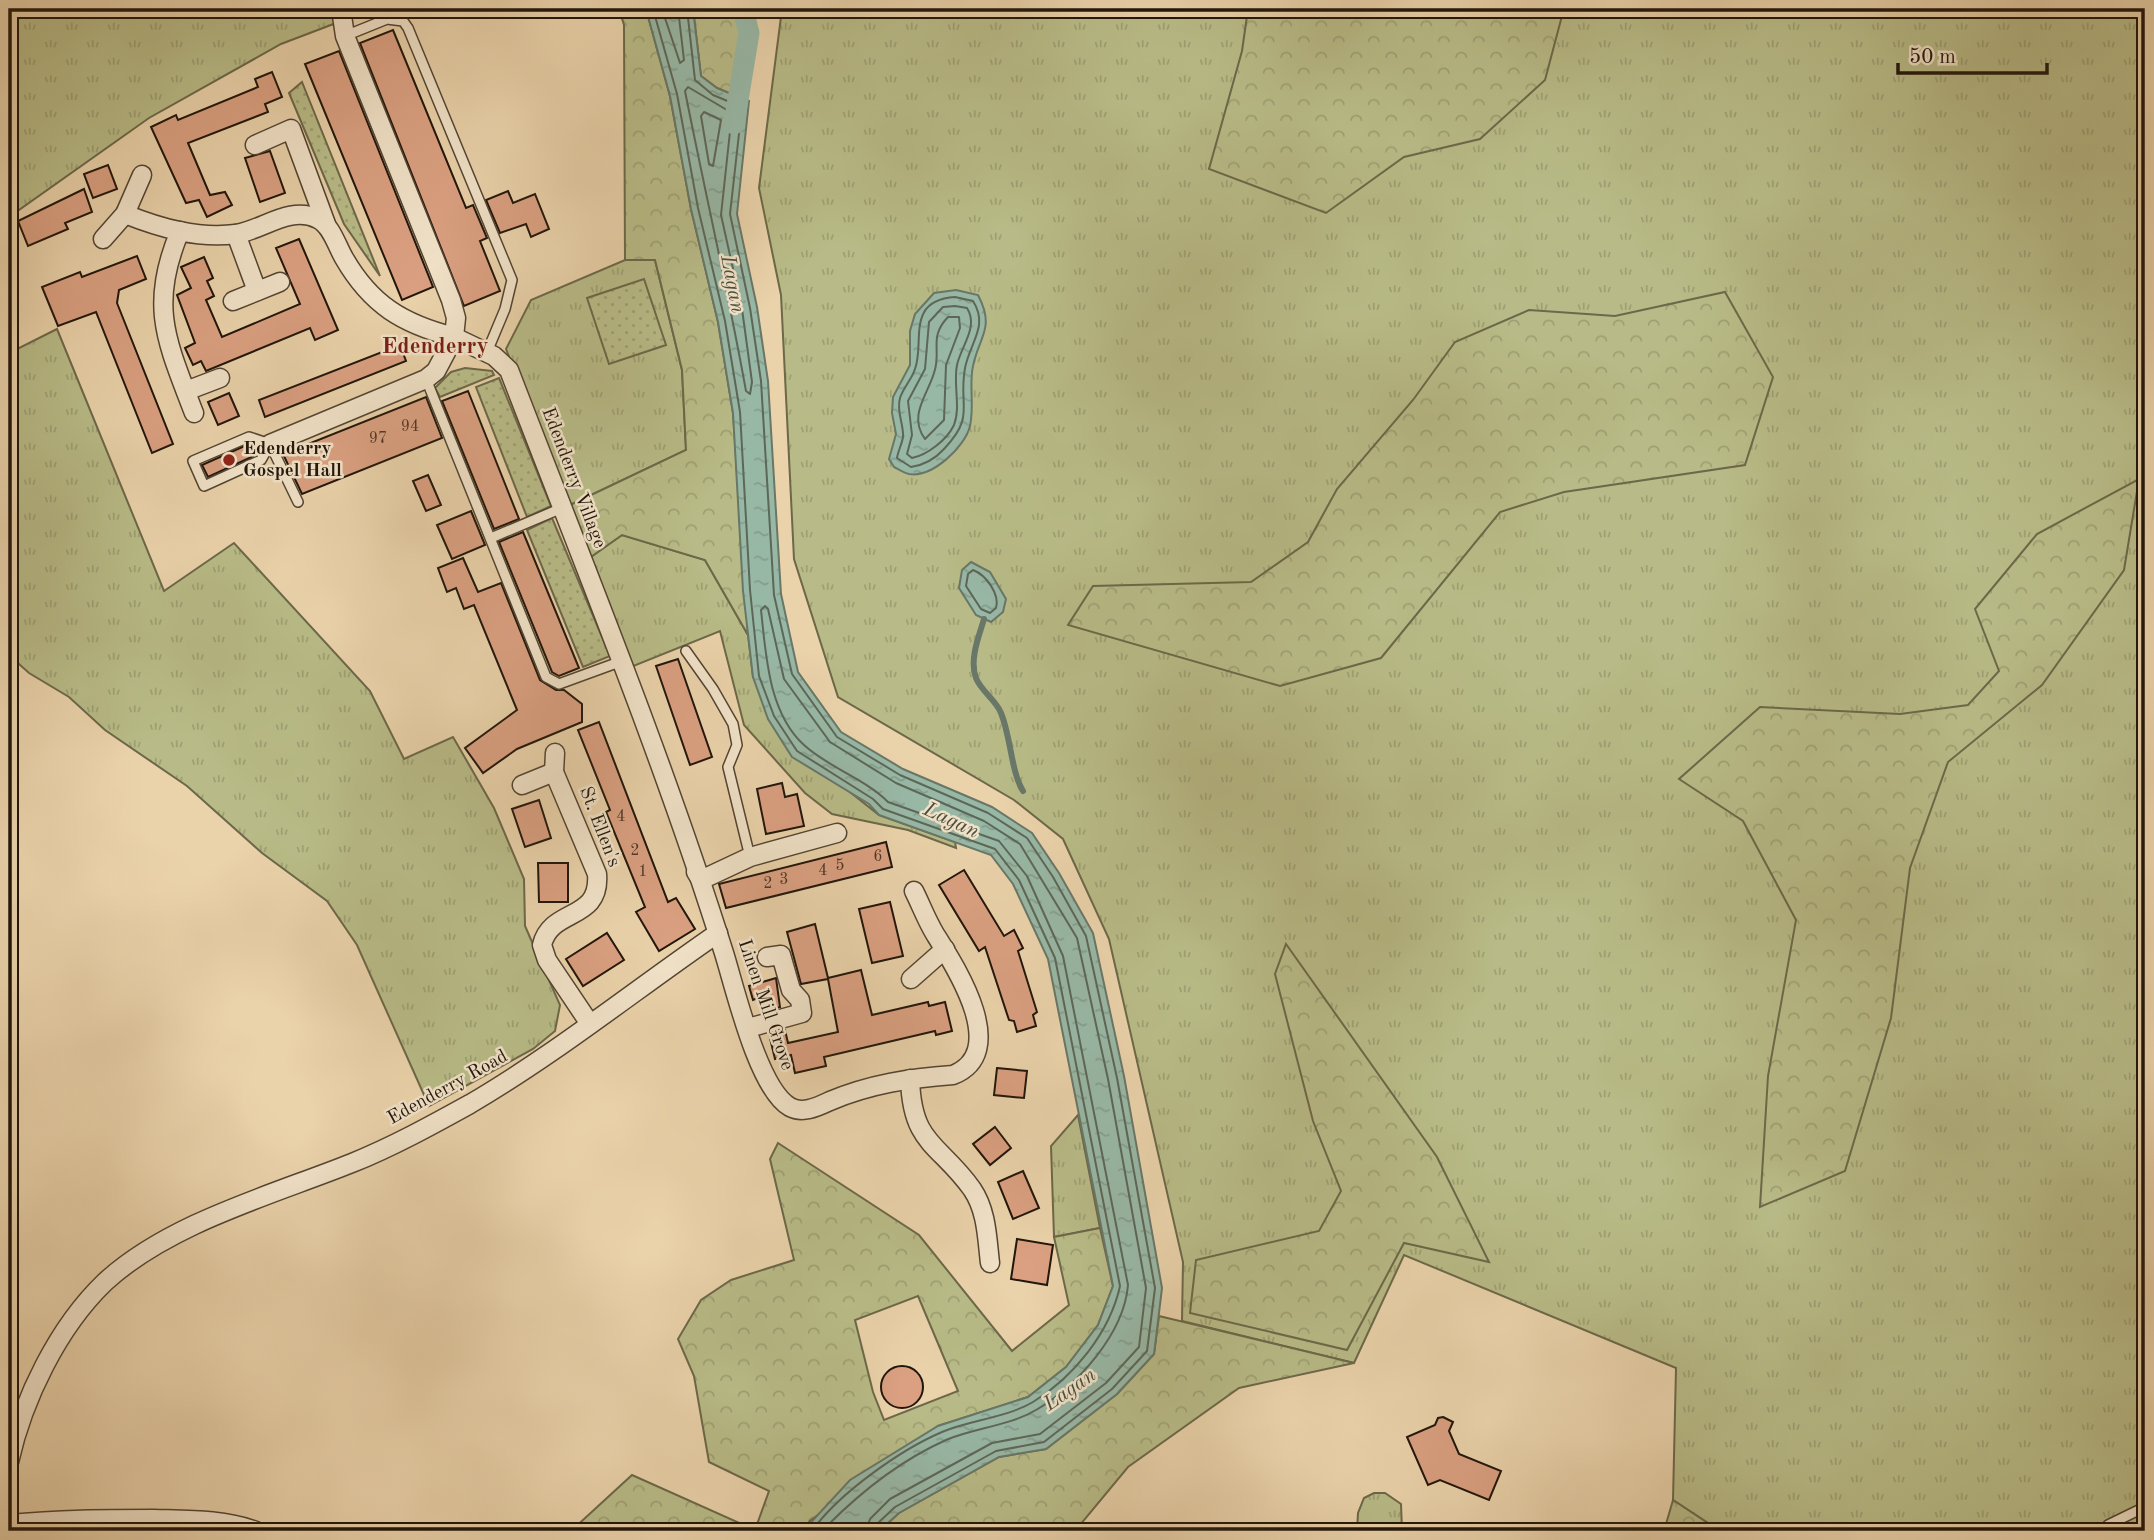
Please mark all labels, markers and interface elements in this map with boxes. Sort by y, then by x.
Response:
scale bar [1898,32,2047,76]
text: 50 m [1909,47,1956,68]
water label: Lagan [716,252,748,315]
district label: Edenderry [381,335,489,358]
street label: Edenderry Village [537,405,609,551]
house number: 94 [401,419,419,435]
house number: 97 [369,431,387,447]
place label: Edenderry Gospel Hall [243,440,342,481]
marker: Edenderry Gospel Hall [221,452,237,468]
street label: St. Ellen's [575,784,623,870]
water label: Lagan [919,799,982,843]
house number: 4 [616,809,626,825]
house number: 2 [630,843,640,859]
house number: 6 [873,849,883,865]
house number: 5 [835,858,845,874]
house number: 4 [818,863,828,879]
house number: 1 [638,864,648,880]
house number: 3 [779,872,789,888]
house number: 2 [763,876,773,892]
street label: Linen Mill Grove [734,937,796,1073]
street label: Edenderry Road [385,1047,511,1129]
water label: Lagan [1039,1365,1100,1416]

